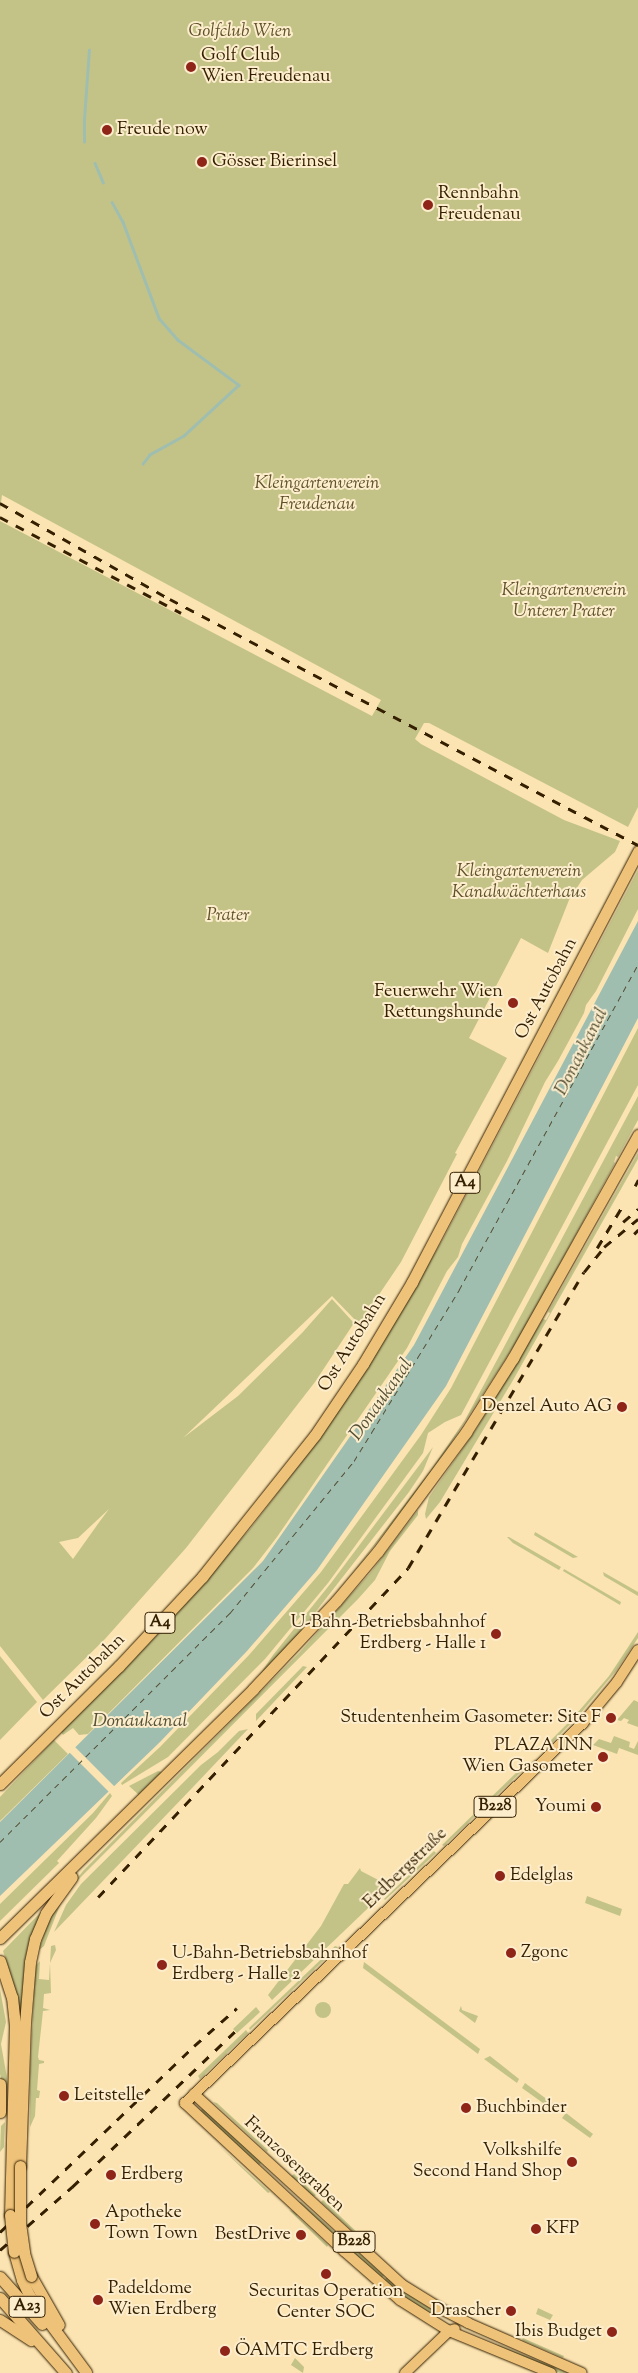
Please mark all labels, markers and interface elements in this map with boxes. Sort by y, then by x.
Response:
park label: Golfclub Wien [189,21,291,43]
place label: Golf Club Wien Freudenau [201,46,330,88]
marker: Golf Club Wien Freudenau [185,61,197,73]
place label: Freude now [117,119,208,141]
marker: Freude now [101,124,113,136]
place label: Gösser Bierinsel [212,151,337,173]
marker: Gösser Bierinsel [196,156,208,168]
place label: Rennbahn Freudenau [438,184,521,226]
marker: Rennbahn Freudenau [422,199,434,211]
park label: Kleingartenverein Freudenau [254,474,380,516]
park label: Kleingartenverein Unterer Prater [501,581,627,624]
park label: Kleingartenverein Kanalwächterhaus [452,862,586,904]
park label: Prater [206,905,250,927]
street label: Ost Autobahn [511,935,583,1043]
place label: Feuerwehr Wien Rettungshunde [374,982,503,1024]
marker: Feuerwehr Wien Rettungshunde [507,997,519,1009]
water label: Donaukanal [550,1004,614,1100]
road number: A4 [449,1170,481,1196]
street label: Ost Autobahn [314,1290,392,1396]
water label: Donaukanal [345,1355,419,1445]
place label: Denzel Auto AG [482,1396,612,1418]
marker: Denzel Auto AG [616,1401,628,1413]
road number: A4 [144,1610,176,1636]
place label: U-Bahn-Betriebsbahnhof Erdberg - Halle 1 [290,1613,486,1656]
marker: U-Bahn-Betriebsbahnhof Erdberg - Halle 1 [490,1628,502,1640]
street label: Ost Autobahn [36,1630,130,1724]
place label: Studentenheim Gasometer: Site F [340,1707,601,1729]
water label: Donaukanal [92,1711,188,1733]
marker: Studentenheim Gasometer: Site F [605,1712,617,1724]
place label: PLAZA INN Wien Gasometer [462,1736,593,1778]
marker: PLAZA INN Wien Gasometer [597,1751,609,1763]
road number: B228 [472,1794,518,1820]
place label: Youmi [535,1796,586,1818]
marker: Youmi [590,1801,602,1813]
street label: Erdbergstraße [360,1824,452,1914]
place label: Edelglas [510,1865,573,1887]
marker: Edelglas [494,1870,506,1882]
place label: Zgonc [521,1942,568,1964]
place label: U-Bahn-Betriebsbahnhof Erdberg - Halle 2 [172,1944,368,1986]
marker: Zgonc [505,1947,517,1959]
marker: U-Bahn-Betriebsbahnhof Erdberg - Halle 2 [156,1959,168,1971]
place label: Leitstelle [74,2085,144,2107]
marker: Leitstelle [58,2090,70,2102]
place label: Buchbinder [476,2097,567,2119]
marker: Buchbinder [460,2102,472,2114]
street label: Franzosengraben [239,2113,349,2217]
place label: Volkshilfe Second Hand Shop [413,2141,562,2184]
marker: Volkshilfe Second Hand Shop [566,2156,578,2168]
place label: Erdberg [121,2164,183,2186]
marker: Erdberg [105,2169,117,2181]
place label: Apotheke Town Town [105,2203,198,2246]
marker: Apotheke Town Town [89,2218,101,2230]
place label: KFP [546,2218,579,2240]
marker: KFP [530,2223,542,2235]
place label: BestDrive [215,2224,291,2246]
road number: B228 [332,2228,376,2256]
marker: BestDrive [295,2229,307,2241]
marker: Securitas Operation Center SOC [320,2268,332,2280]
place label: Padeldome Wien Erdberg [108,2279,217,2322]
place label: Securitas Operation Center SOC [248,2282,404,2324]
road number: A23 [8,2294,46,2320]
marker: Padeldome Wien Erdberg [92,2294,104,2306]
place label: Drascher [431,2300,501,2322]
marker: Drascher [505,2305,517,2317]
place label: Ibis Budget [515,2321,602,2343]
marker: Ibis Budget [606,2326,618,2338]
place label: ÖAMTC Erdberg [235,2340,373,2362]
marker: ÖAMTC Erdberg [219,2345,231,2357]

